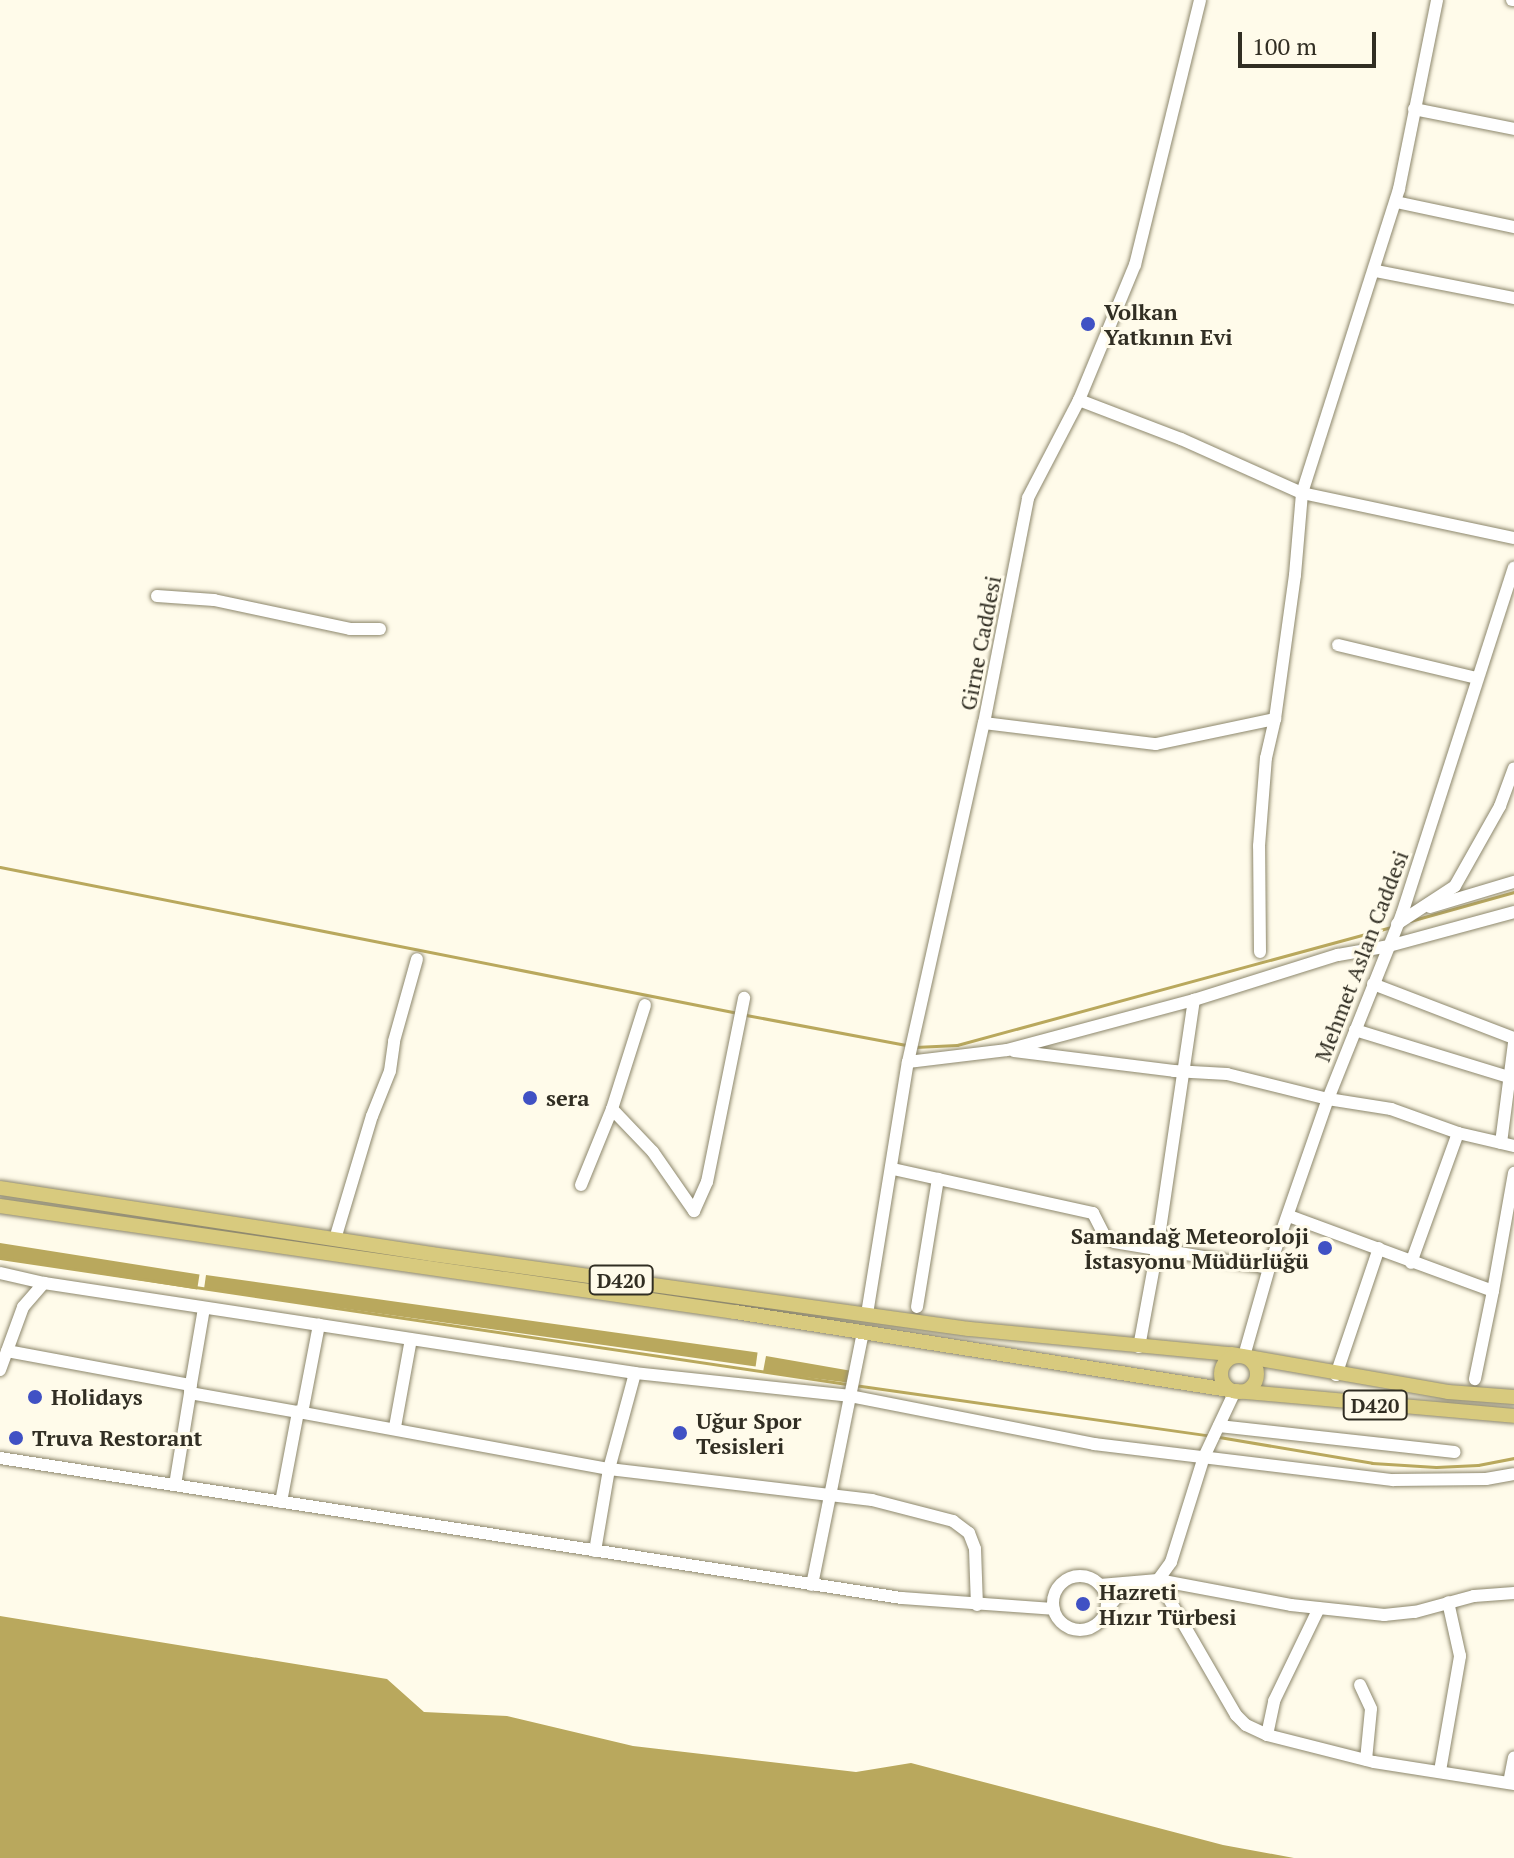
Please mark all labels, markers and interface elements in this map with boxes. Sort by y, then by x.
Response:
scale bar [1242,16,1380,66]
text: 100 m [1252,30,1317,62]
place label: Volkan Yatkının Evi [1104,298,1233,350]
marker: Volkan Yatkının Evi [1079,315,1097,333]
street label: Girne Caddesi [954,573,1006,713]
street label: Mehmet Aslan Caddesi [1308,847,1414,1065]
place label: sera [546,1085,589,1111]
marker: sera [521,1089,539,1107]
place label: Samandağ Meteoroloji İstasyonu Müdürlüğü [1071,1222,1309,1274]
marker: Samandağ Meteoroloji İstasyonu Müdürlüğü [1316,1239,1334,1257]
road number: D420 [587,1264,655,1296]
place label: Holidays [51,1384,143,1410]
marker: Holidays [26,1388,44,1406]
road number: D420 [1341,1389,1409,1421]
place label: Uğur Spor Tesisleri [696,1407,801,1458]
marker: Uğur Spor Tesisleri [671,1424,689,1442]
place label: Truva Restorant [32,1425,202,1451]
marker: Truva Restorant [7,1429,25,1447]
place label: Hazreti Hızır Türbesi [1099,1578,1236,1630]
marker: Hazreti Hızır Türbesi [1074,1595,1092,1613]

